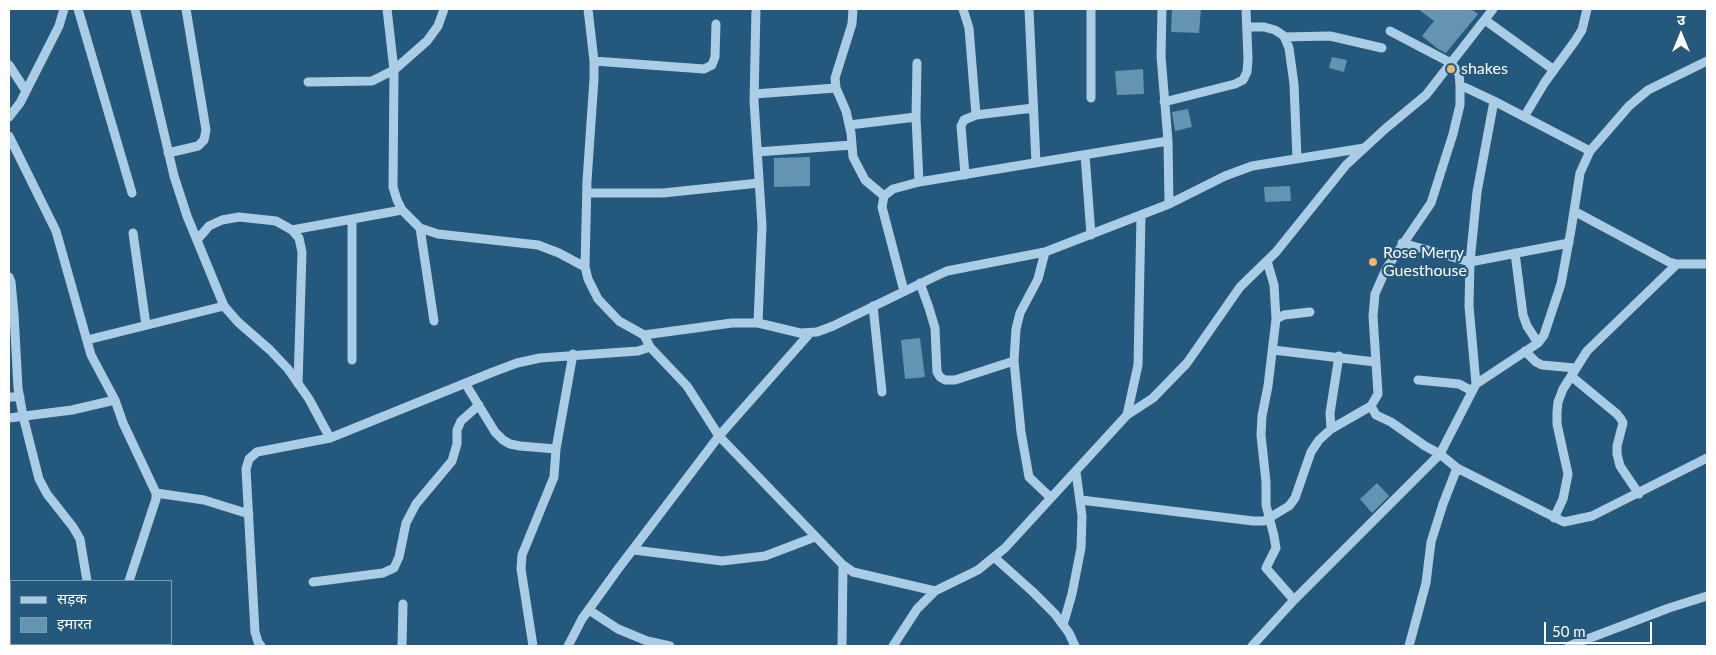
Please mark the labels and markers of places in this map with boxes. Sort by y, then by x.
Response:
place label: shakes [1461,59,1508,79]
marker: shakes [1445,63,1457,75]
place label: Rose Merry Guesthouse [1383,243,1467,281]
marker: Rose Merry Guesthouse [1367,256,1379,268]

